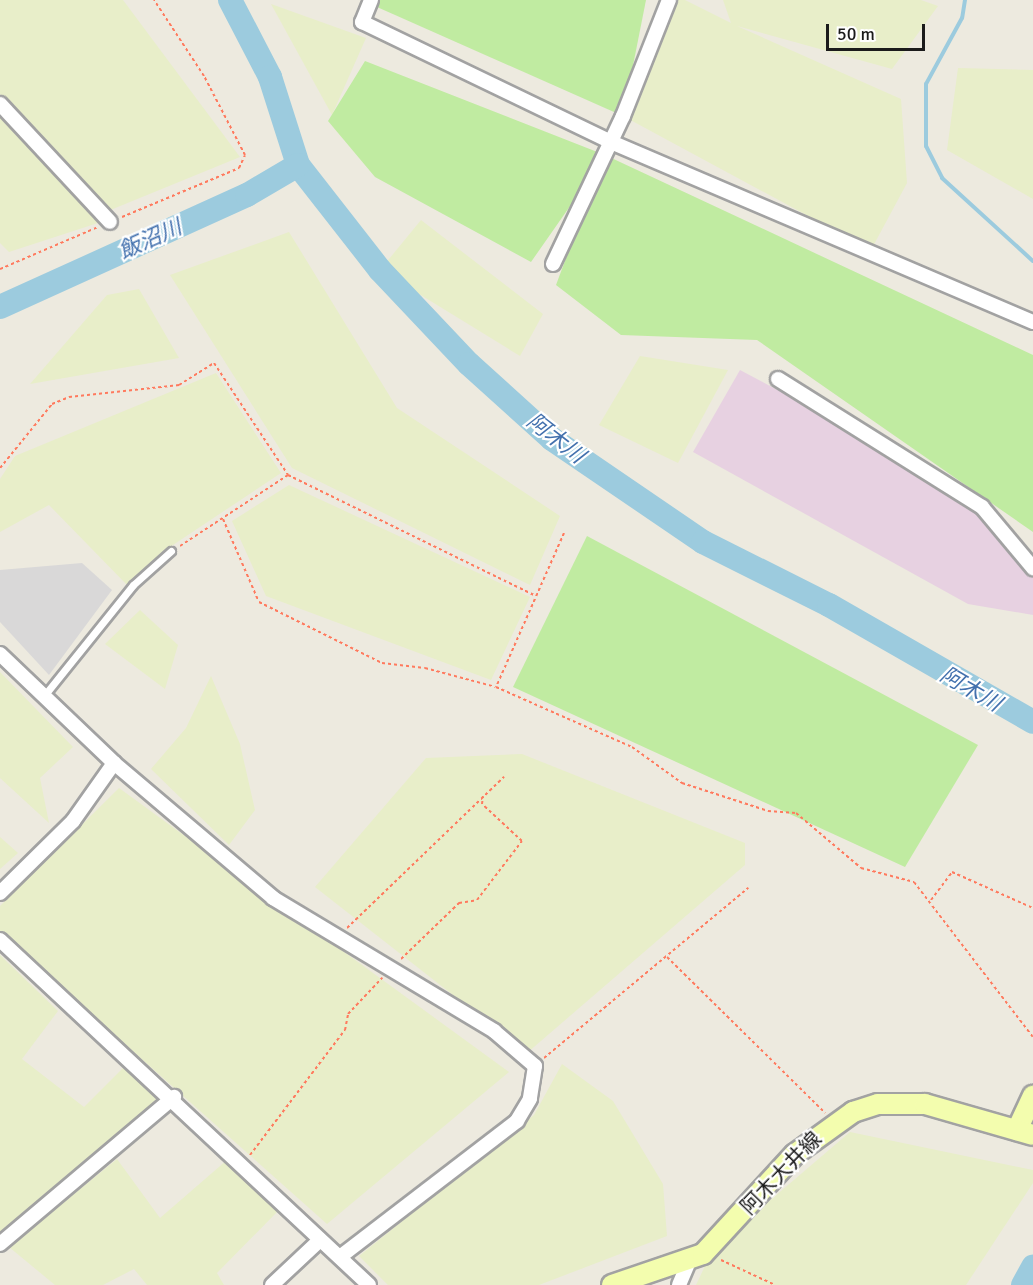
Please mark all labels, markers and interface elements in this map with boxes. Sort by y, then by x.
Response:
scale bar [829,12,928,50]
text: 50 m [837,23,875,45]
water label: 飯沼川 [114,214,186,264]
water label: 阿木川 [522,407,590,469]
water label: 阿木川 [936,661,1006,717]
street label: 阿木大井線 [735,1126,827,1220]

